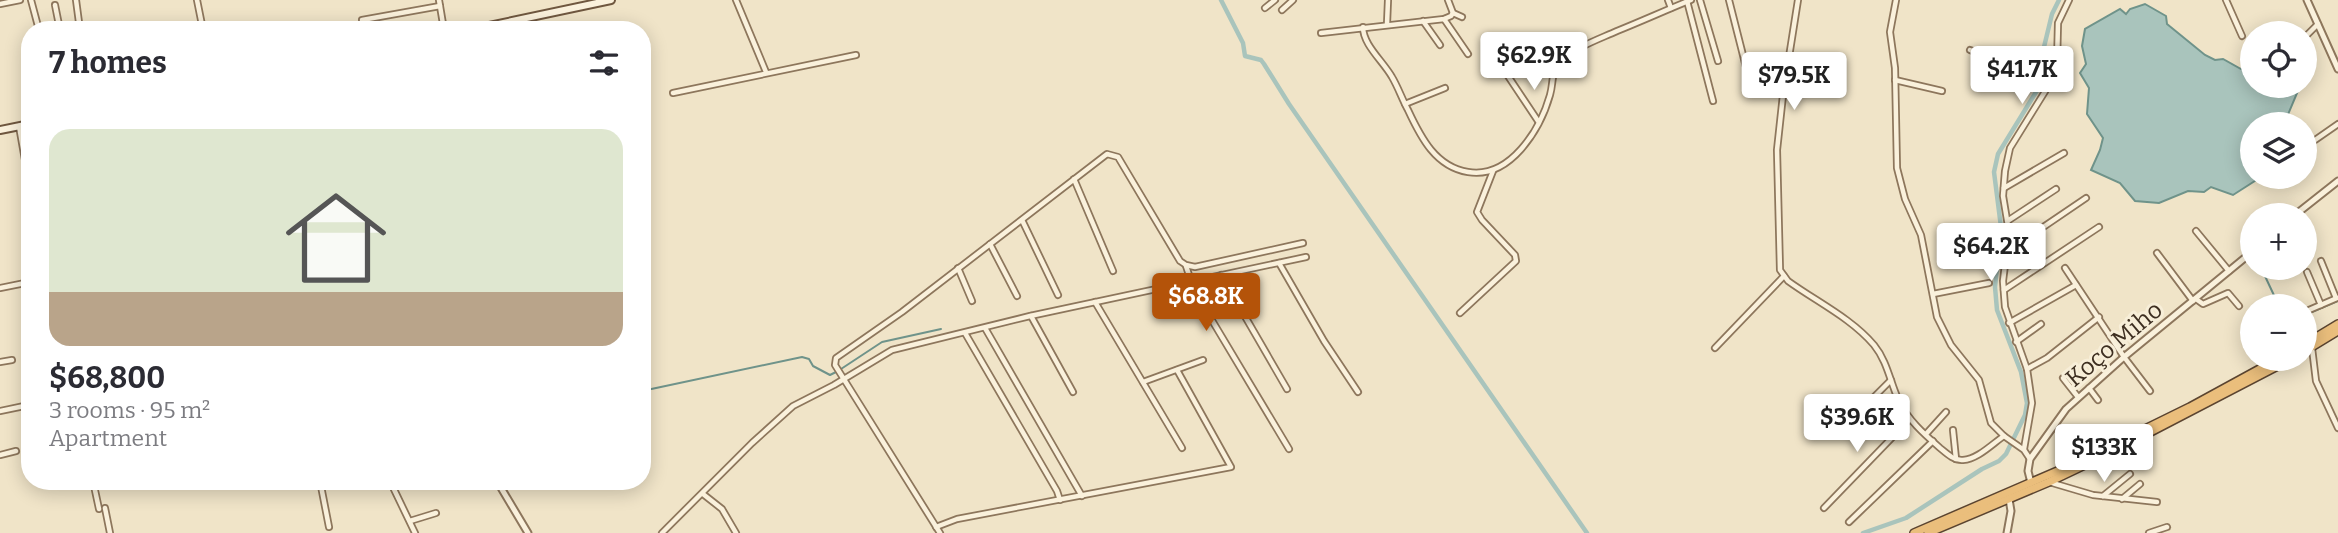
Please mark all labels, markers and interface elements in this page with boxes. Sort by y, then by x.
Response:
map controls [2240,21,2317,371]
button: locate [2240,21,2317,98]
pin: $62.9K [1477,32,1591,92]
text: $62.9K [1496,41,1572,69]
icon: filters [585,44,623,82]
text: 7 homes [49,45,167,81]
pin: $41.7K [1965,46,2079,106]
pin: $79.5K [1737,52,1851,112]
text: $41.7K [1986,55,2058,83]
text: $79.5K [1758,61,1830,89]
button: layers [2240,112,2317,189]
icon: home [273,175,399,301]
button: + [2240,203,2317,280]
pin: $64.2K [1934,224,2048,283]
text: $64.2K [1953,232,2029,260]
pin: $68.8K [1149,274,1263,333]
text: $68.8K [1168,282,1244,310]
button: − [2240,294,2317,371]
street label: Koço Miho [2060,296,2168,392]
text: $68,800 [49,360,165,396]
pin: $39.6K [1800,394,1914,454]
text: 3 rooms · 95 m² [49,396,210,424]
text: $39.6K [1820,403,1894,431]
text: Apartment [49,424,167,452]
pin: $133K [2055,424,2153,484]
text: $133K [2071,433,2137,461]

